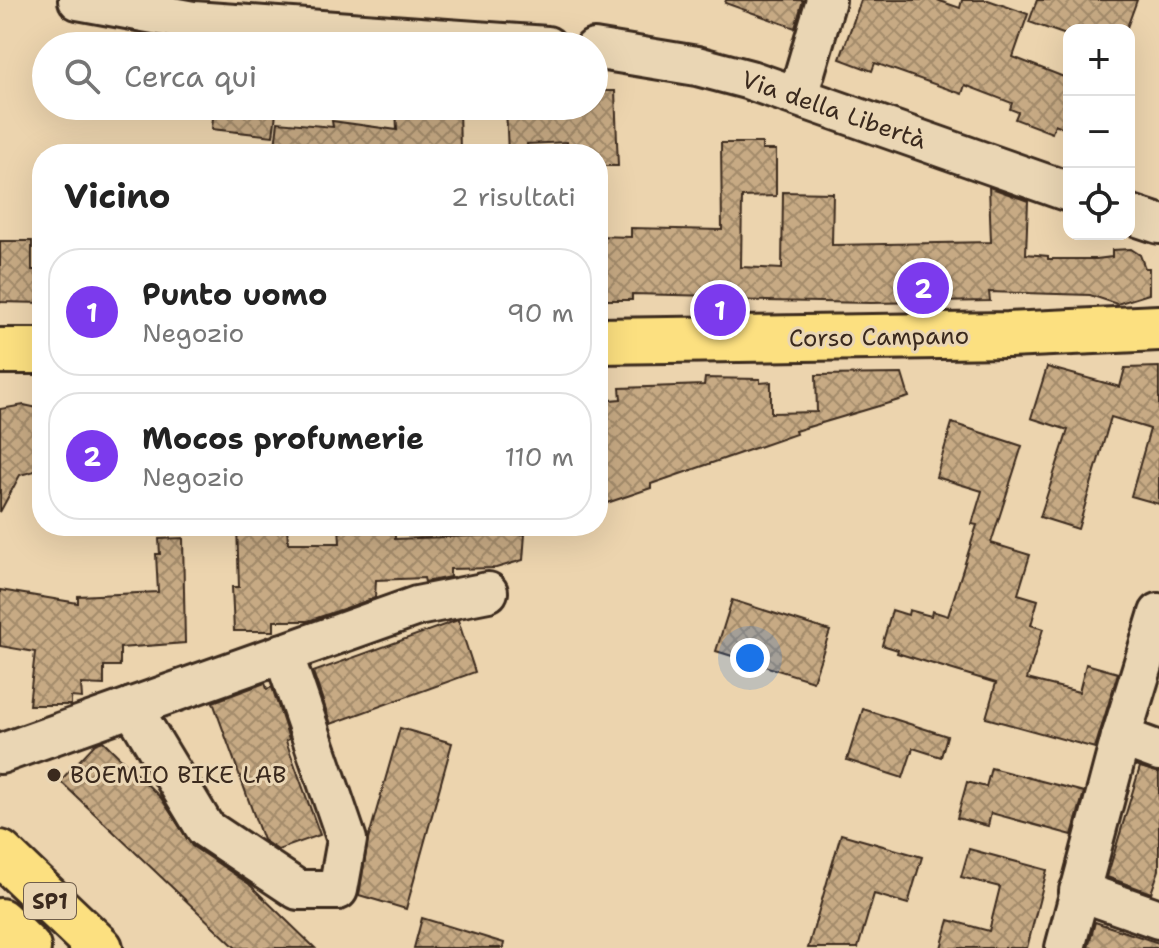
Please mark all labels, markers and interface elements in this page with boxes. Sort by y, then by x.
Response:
map controls [1063,24,1135,240]
button: + [1063,24,1135,96]
search box [32,32,608,120]
icon: search [60,54,104,98]
text: Cerca qui [124,56,257,97]
street label: Via della Libertà [737,63,931,157]
button: − [1063,96,1135,168]
button: locate [1063,168,1135,240]
text: Vicino [64,173,171,219]
text: 2 risultati [451,179,576,214]
pin: 2 [897,258,949,318]
text: Punto uomo [142,274,328,315]
pin: 1 [694,280,746,340]
text: 1 [86,295,98,330]
text: 90 m [507,295,574,330]
text: Negozio [142,315,244,350]
street label: Corso Campano [788,319,970,355]
text: Mocos profumerie [142,418,424,459]
text: 2 [83,439,101,474]
text: 110 m [504,439,574,474]
text: Negozio [142,459,244,494]
your location [730,638,770,678]
place label: BOEMIO BIKE LAB [70,759,286,791]
marker: BOEMIO BIKE LAB [45,766,63,784]
road number: SP1 [24,883,76,919]

